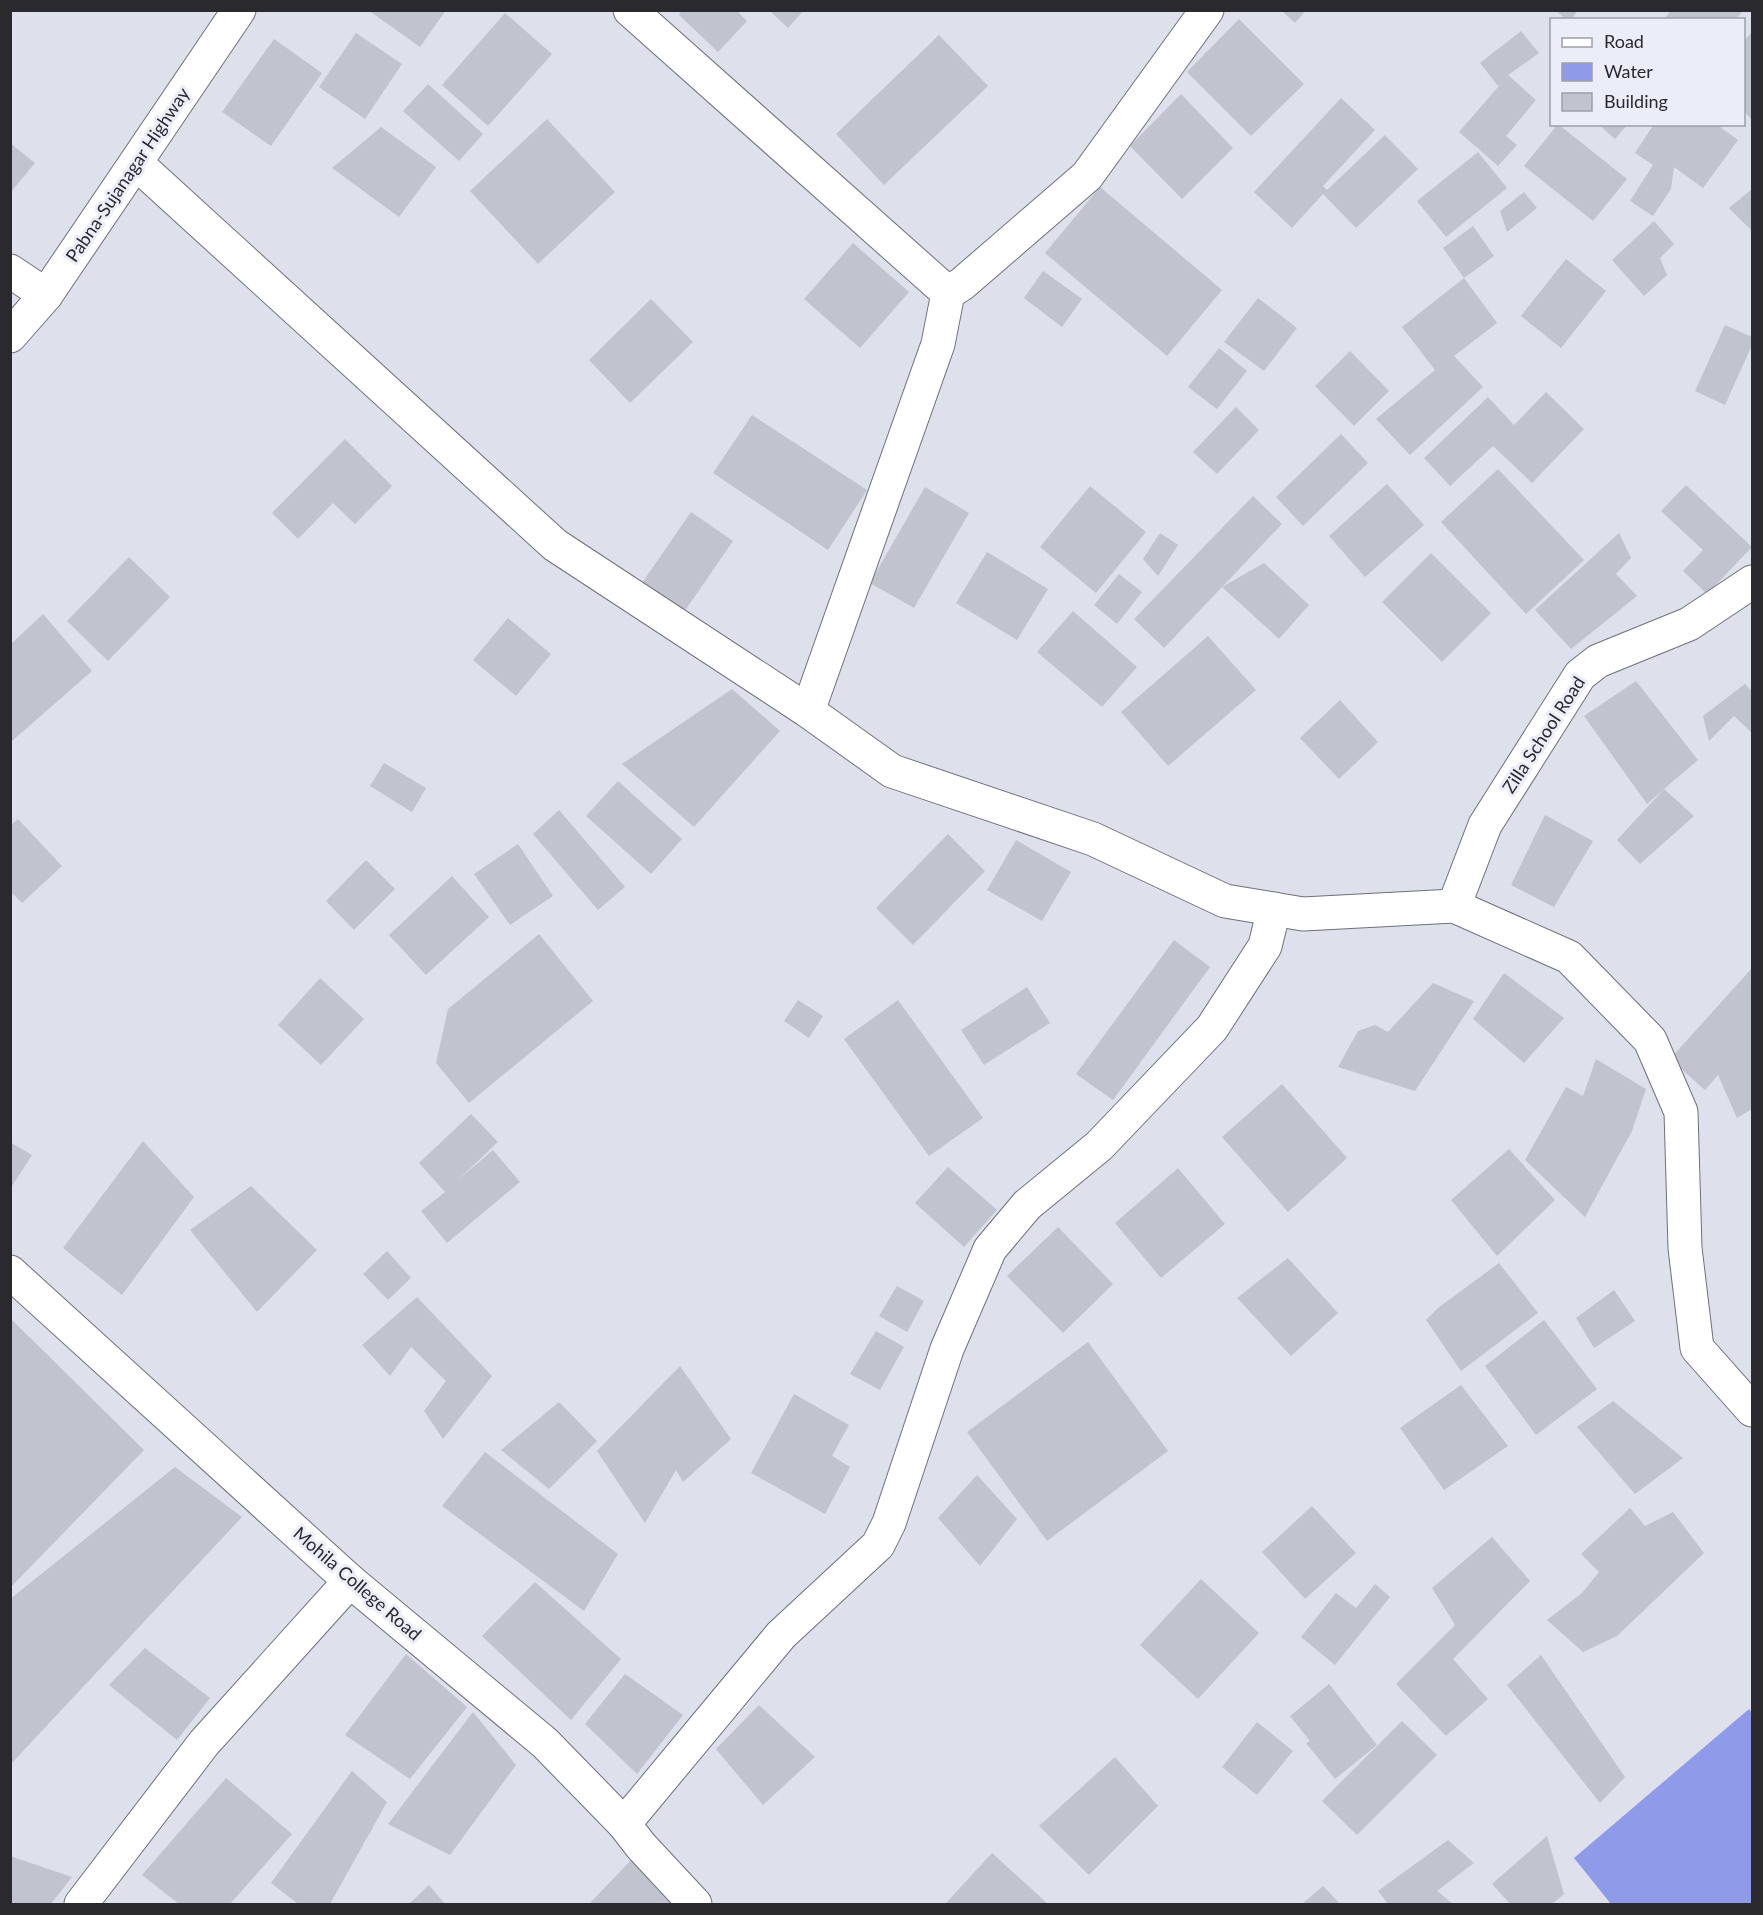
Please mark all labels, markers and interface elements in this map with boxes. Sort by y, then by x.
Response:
legend [1550,18,1745,126]
text: Road [1604,30,1644,52]
text: Water [1604,60,1653,82]
street label: Pabna-Sujanagar Highway [61,83,194,266]
text: Building [1604,90,1668,112]
street label: Zilla School Road [1497,672,1589,797]
street label: Mohila College Road [289,1522,426,1645]

